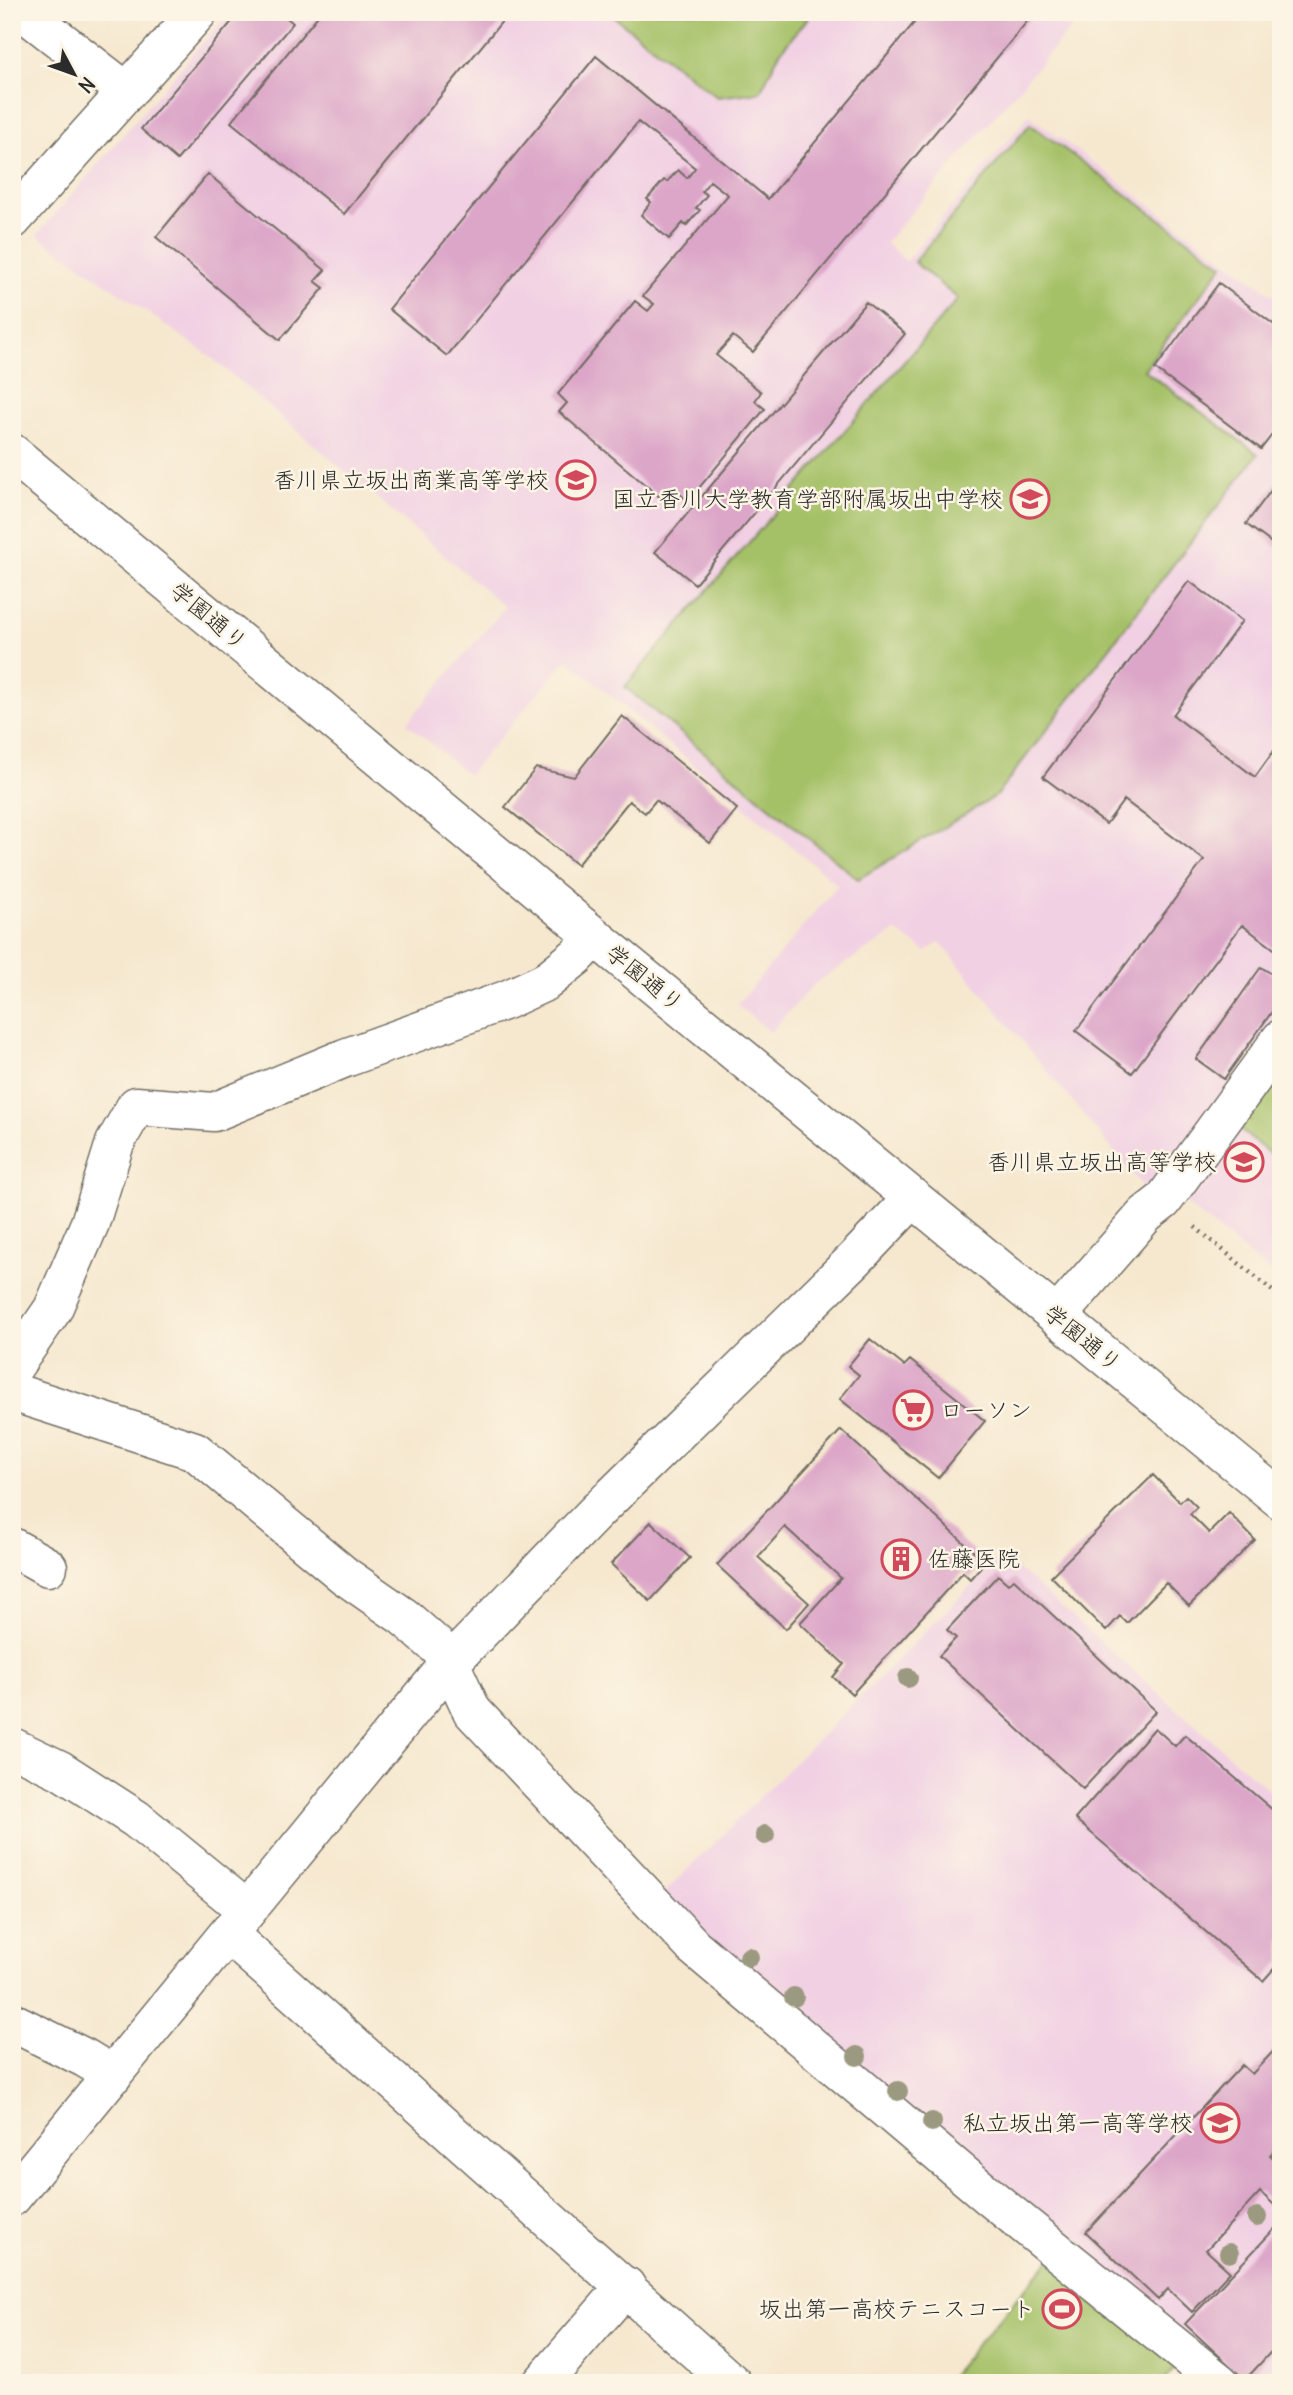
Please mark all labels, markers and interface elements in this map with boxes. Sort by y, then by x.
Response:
north arrow [38,38,108,108]
text: N [73,72,100,98]
school or university icon: 香川県立坂出商業高等学校 [555,459,597,501]
place label: 香川県立坂出商業高等学校 [273,465,549,494]
school or university icon: 国立香川大学教育学部附属坂出中学校 [1009,478,1051,520]
place label: 国立香川大学教育学部附属坂出中学校 [612,484,1003,513]
street label: 学園通り [165,575,254,656]
street label: 学園通り [600,937,690,1018]
school or university icon: 香川県立坂出高等学校 [1223,1141,1265,1183]
place label: 香川県立坂出高等学校 [987,1147,1217,1176]
street label: 学園通り [1038,1297,1128,1378]
supermarket icon: ローソン [892,1389,934,1431]
place label: ローソン [940,1395,1032,1424]
building icon: 佐藤医院 [880,1538,922,1580]
place label: 佐藤医院 [928,1544,1020,1573]
school or university icon: 私立坂出第一高等学校 [1199,2102,1241,2144]
place label: 私立坂出第一高等学校 [963,2108,1193,2137]
sports icon: 坂出第一高校テニスコート [1041,2288,1083,2330]
place label: 坂出第一高校テニスコート [759,2294,1035,2323]

